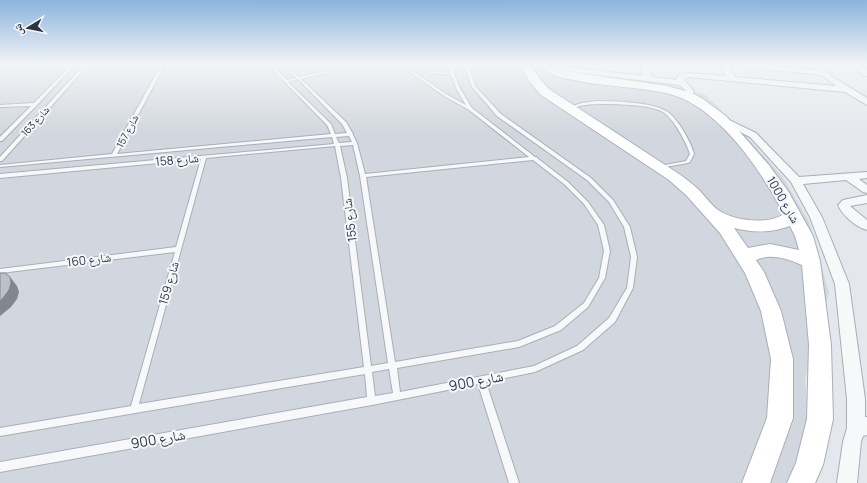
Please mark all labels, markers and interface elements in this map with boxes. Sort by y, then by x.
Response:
north arrow [8,8,48,48]
text: ش [9,22,27,37]
street label: شارع 163 [18,102,53,139]
street label: شارع 157 [112,112,142,150]
street label: شارع 158 [154,149,200,170]
street label: شارع 1000 [763,173,804,226]
street label: شارع 155 [338,197,361,243]
street label: شارع 160 [66,248,112,271]
street label: شارع 159 [154,259,183,306]
street label: شارع 900 [447,366,505,396]
street label: شارع 900 [129,424,187,454]

